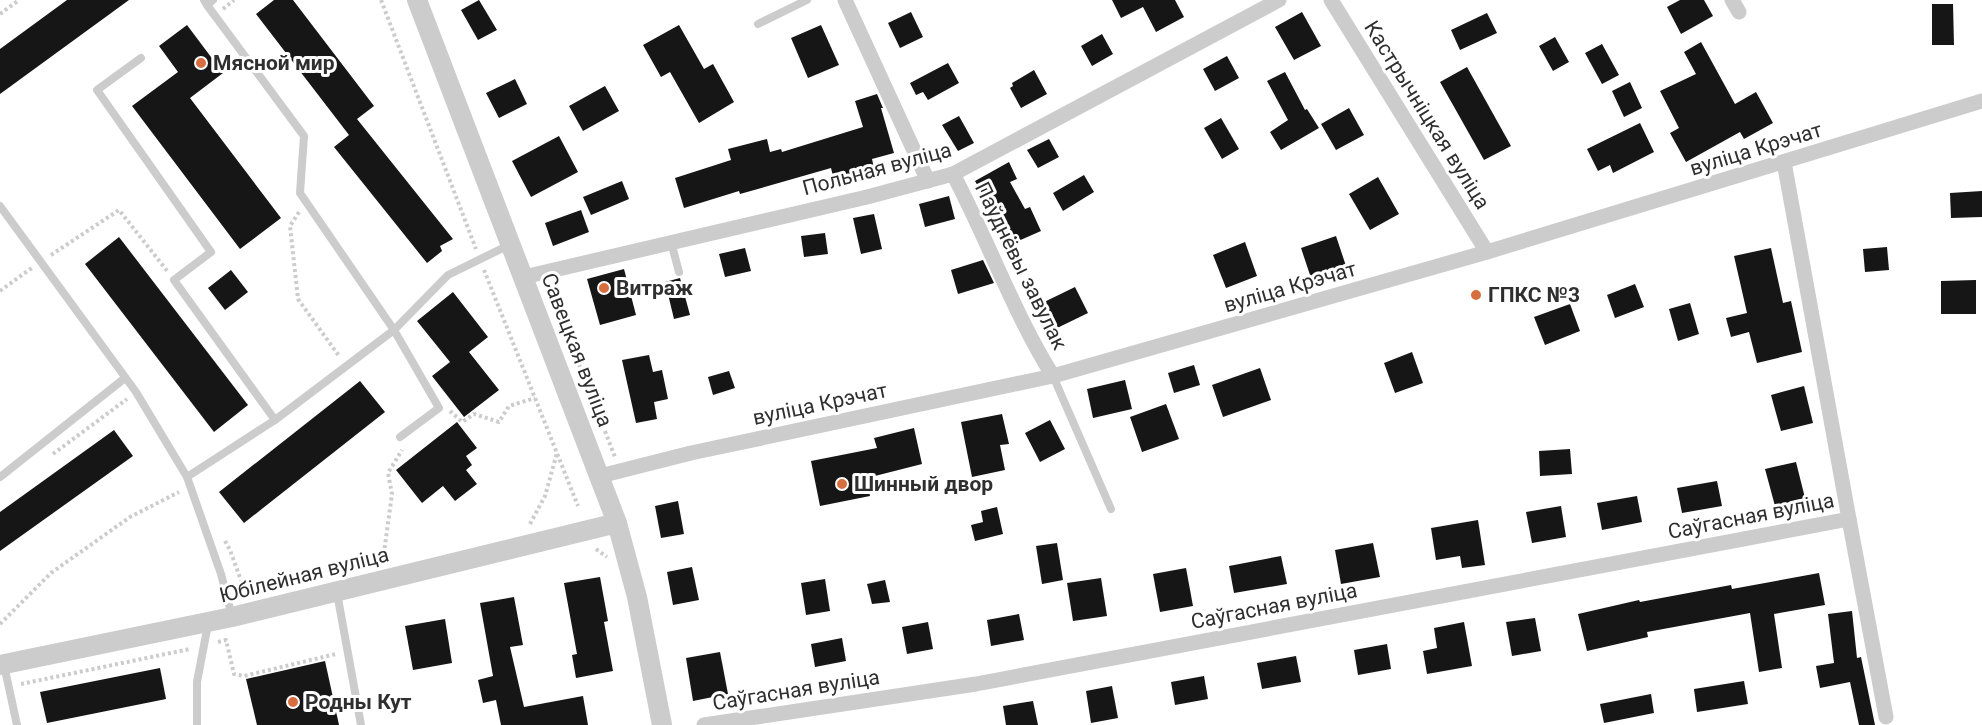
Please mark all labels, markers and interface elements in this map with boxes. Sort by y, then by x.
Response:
street label: Кастрычніцкая вуліца [1359,17,1495,213]
place label: Мясной мир [213,51,335,75]
marker: Мясной мир [194,56,208,70]
street label: вуліца Крэчат [1687,118,1825,180]
street label: Польная вуліца [800,138,954,200]
street label: Паўднёвы завулак [970,178,1072,354]
street label: вуліца Крэчат [1221,257,1359,317]
street label: Савецкая вуліца [537,270,617,430]
place label: Витраж [616,276,693,300]
marker: Витраж [597,281,611,295]
place label: ГПКС №3 [1488,283,1580,307]
marker: ГПКС №3 [1469,288,1483,302]
street label: вуліца Крэчат [751,378,889,430]
place label: Шинный двор [854,472,993,496]
marker: Шинный двор [835,477,849,491]
street label: Саўгасная вуліца [1666,488,1836,544]
street label: Юбілейная вуліца [217,542,391,608]
street label: Саўгасная вуліца [1189,578,1359,634]
street label: Саўгасная вуліца [711,665,881,715]
place label: Родны Кут [305,690,412,714]
marker: Родны Кут [286,695,300,709]

